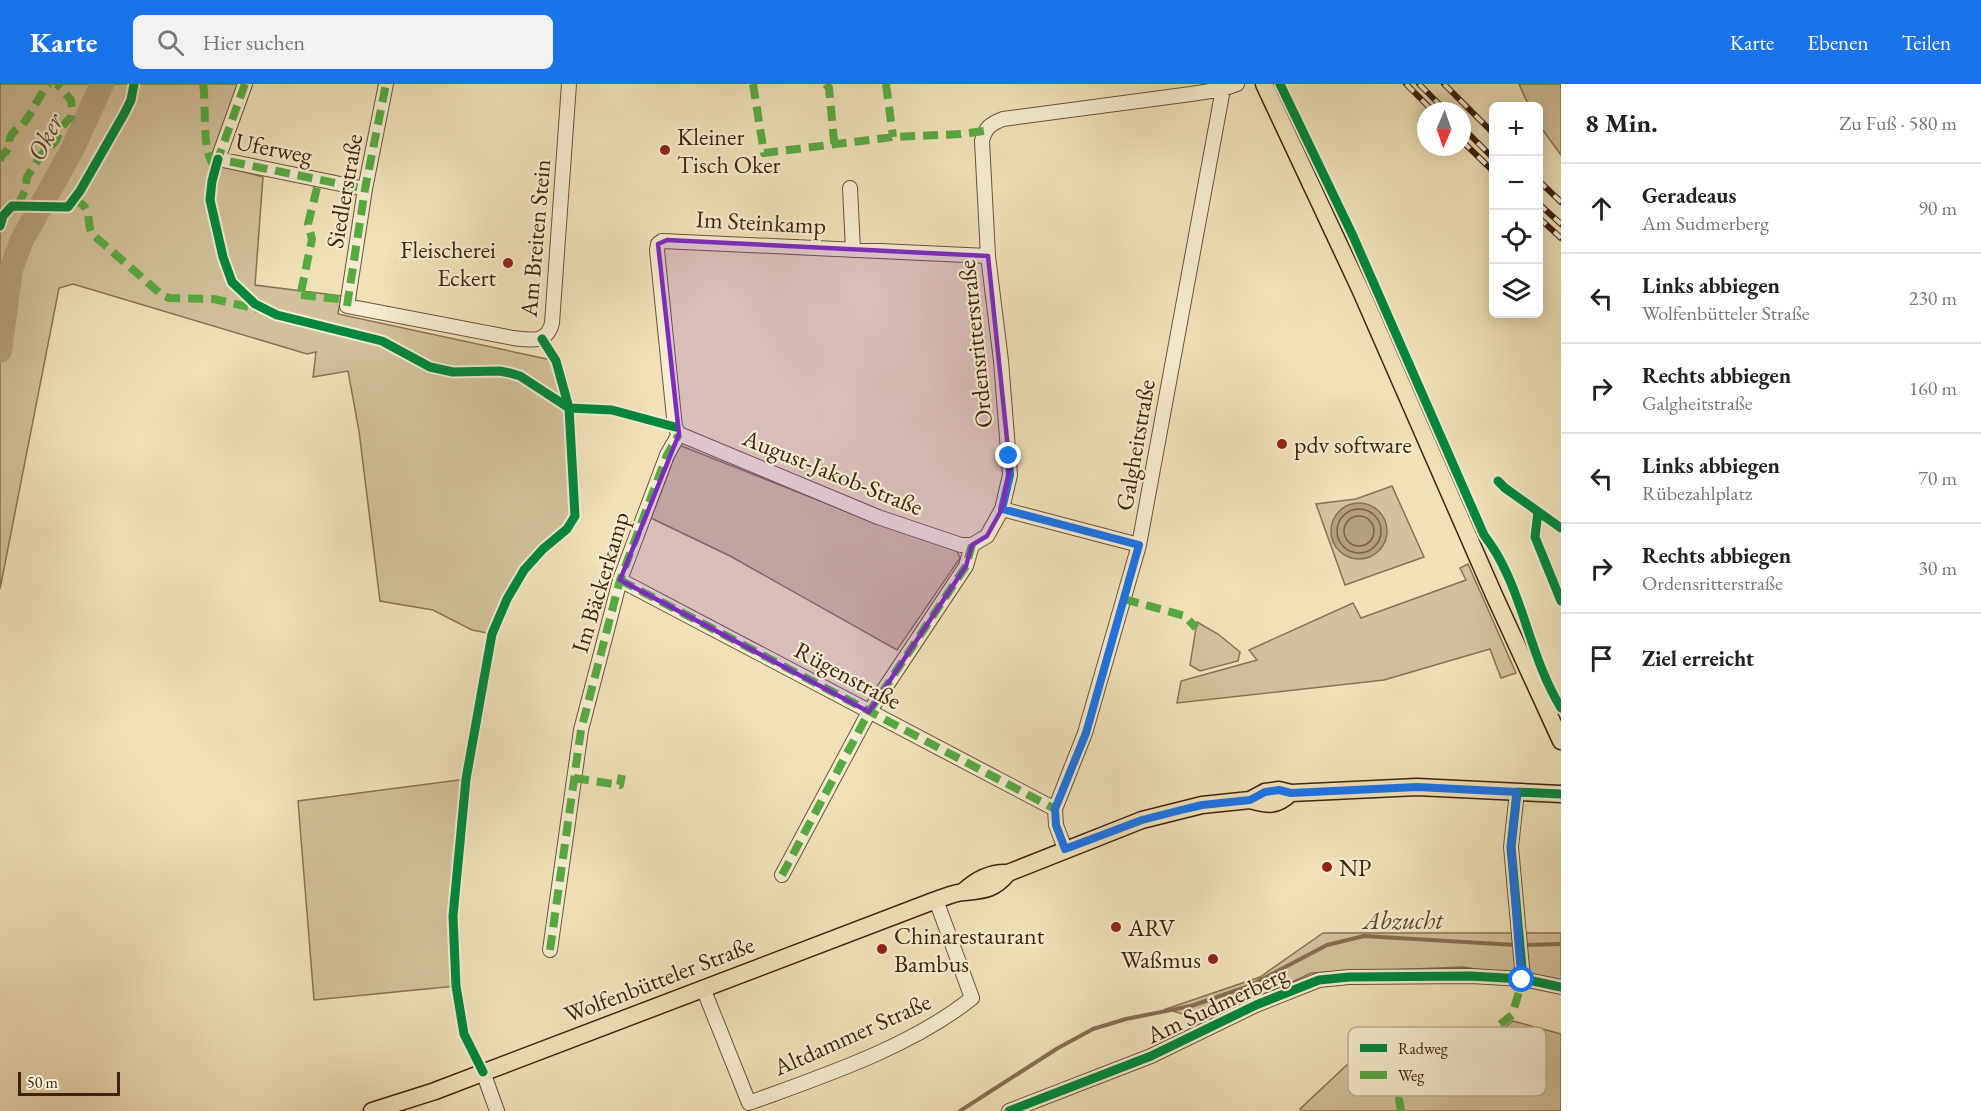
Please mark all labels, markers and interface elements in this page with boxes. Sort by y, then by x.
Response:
search box [133,15,553,69]
text: Karte [30,24,97,60]
icon: search [154,26,187,59]
text: Hier suchen [202,28,305,57]
text: Karte [1730,29,1774,56]
text: Ebenen [1807,29,1868,56]
text: Teilen [1901,29,1951,56]
north arrow [1417,102,1471,156]
map controls [1489,102,1543,318]
button: + [1489,102,1543,156]
text: 8 Min. [1585,106,1658,140]
water label: Oker [19,107,72,166]
text: Zu Fuß · 580 m [1839,110,1957,136]
place label: Kleiner Tisch Oker [677,121,781,180]
street label: Uferweg [233,125,316,171]
street label: Siedlerstraße [319,131,369,251]
marker: Kleiner Tisch Oker [658,143,672,157]
button: − [1489,156,1543,210]
street label: Am Breiten Stein [513,157,557,319]
text: Geradeaus [1642,181,1736,210]
icon: ahead [1585,192,1618,225]
text: 90 m [1918,195,1957,221]
street label: Im Steinkamp [695,203,827,241]
button: locate [1489,210,1543,264]
text: Am Sudmerberg [1642,210,1769,236]
place label: Fleischerei Eckert [400,234,496,293]
marker: Fleischerei Eckert [501,256,515,270]
street label: Ordensritterstraße [951,258,999,430]
button: layers [1489,264,1543,318]
text: Links abbiegen [1642,271,1780,300]
icon: left [1585,282,1618,315]
text: 230 m [1909,285,1957,311]
text: Wolfenbütteler Straße [1642,300,1810,326]
text: Rechts abbiegen [1642,361,1791,390]
icon: right [1585,372,1618,405]
text: 160 m [1909,375,1957,401]
street label: Galgheitstraße [1108,377,1162,513]
text: Galgheitstraße [1642,390,1753,416]
street label: August-Jakob-Straße [737,421,928,522]
place label: pdv software [1294,429,1412,460]
marker: pdv software [1275,437,1289,451]
route end [995,442,1021,468]
text: Links abbiegen [1642,451,1780,480]
icon: left [1585,462,1618,495]
text: 70 m [1918,465,1957,491]
text: Rübezahlplatz [1642,480,1752,506]
street label: Im Bäckerkamp [564,508,636,656]
text: Rechts abbiegen [1642,541,1791,570]
icon: right [1585,552,1618,585]
text: 30 m [1918,555,1957,581]
text: Ordensritterstraße [1642,570,1783,596]
street label: Rügenstraße [789,634,907,716]
icon: arrive [1585,642,1618,675]
text: Ziel erreicht [1642,644,1754,673]
place label: NP [1339,852,1371,883]
marker: NP [1320,860,1334,874]
water label: Abzucht [1361,903,1444,937]
place label: ARV [1127,912,1176,943]
place label: Chinarestaurant Bambus [894,920,1045,979]
marker: ARV [1109,920,1123,934]
street label: Wolfenbütteler Straße [560,929,758,1029]
marker: Chinarestaurant Bambus [875,942,889,956]
place label: Waßmus [1121,944,1201,975]
marker: Waßmus [1206,952,1220,966]
street label: Am Sudmerberg [1141,958,1293,1051]
route start [1508,966,1534,992]
street label: Altdammer Straße [768,985,935,1083]
legend [1348,1027,1546,1096]
text: Radweg [1398,1038,1449,1059]
text: Weg [1398,1065,1425,1086]
scale bar [18,1069,120,1096]
text: 50 m [27,1072,58,1093]

